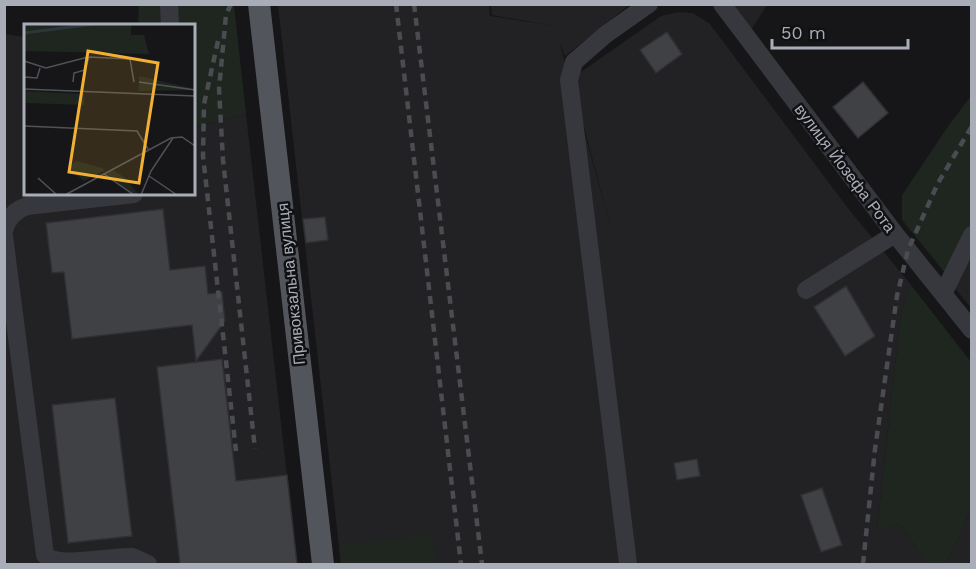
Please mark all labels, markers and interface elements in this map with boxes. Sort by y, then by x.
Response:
scale bar [772,12,908,50]
text: 50 m [781,22,826,43]
inset map [24,24,195,195]
street label: вулиця Йозефа Рота [791,100,899,236]
street label: Привокзальна вулиця [273,202,309,366]

